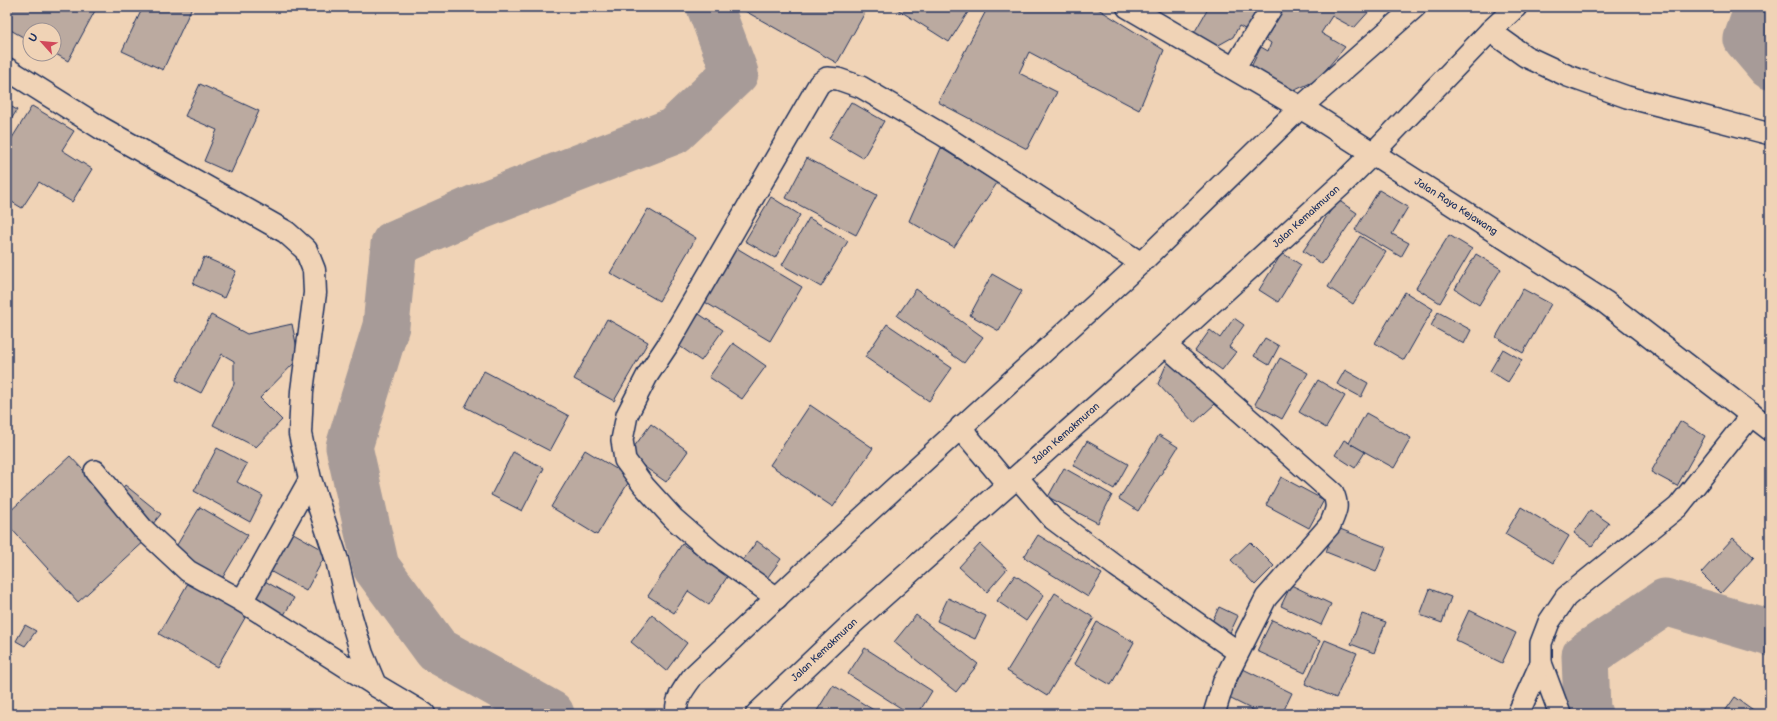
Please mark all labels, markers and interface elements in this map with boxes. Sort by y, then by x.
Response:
north arrow [22,22,62,62]
text: U [26,31,41,44]
street label: Jalan Raya Kejawang [1412,176,1500,238]
street label: Jalan Kemakmuran [1270,183,1343,250]
street label: Jalan Kemakmuran [1029,400,1102,467]
street label: Jalan Kemakmuran [789,616,860,684]

